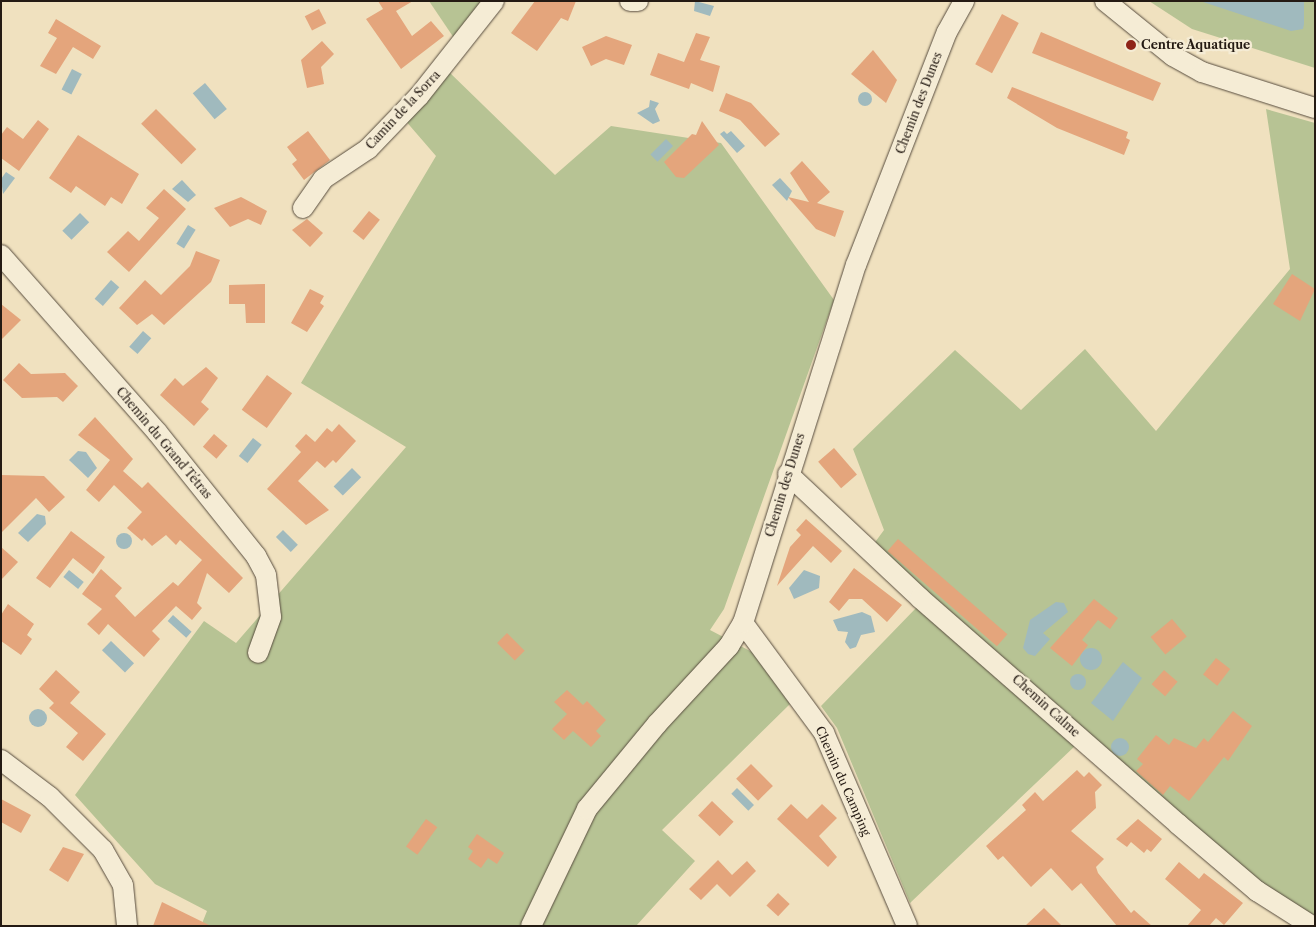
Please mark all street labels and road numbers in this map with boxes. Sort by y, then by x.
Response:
street label: Chemin des Dunes [893,50,945,156]
street label: Camin de la Sorra [363,68,443,152]
street label: Chemin du Grand Tétras [113,384,215,502]
street label: Chemin des Dunes [762,431,808,539]
street label: Chemin Calme [1009,672,1083,740]
street label: Chemin du Camping [812,724,874,838]

